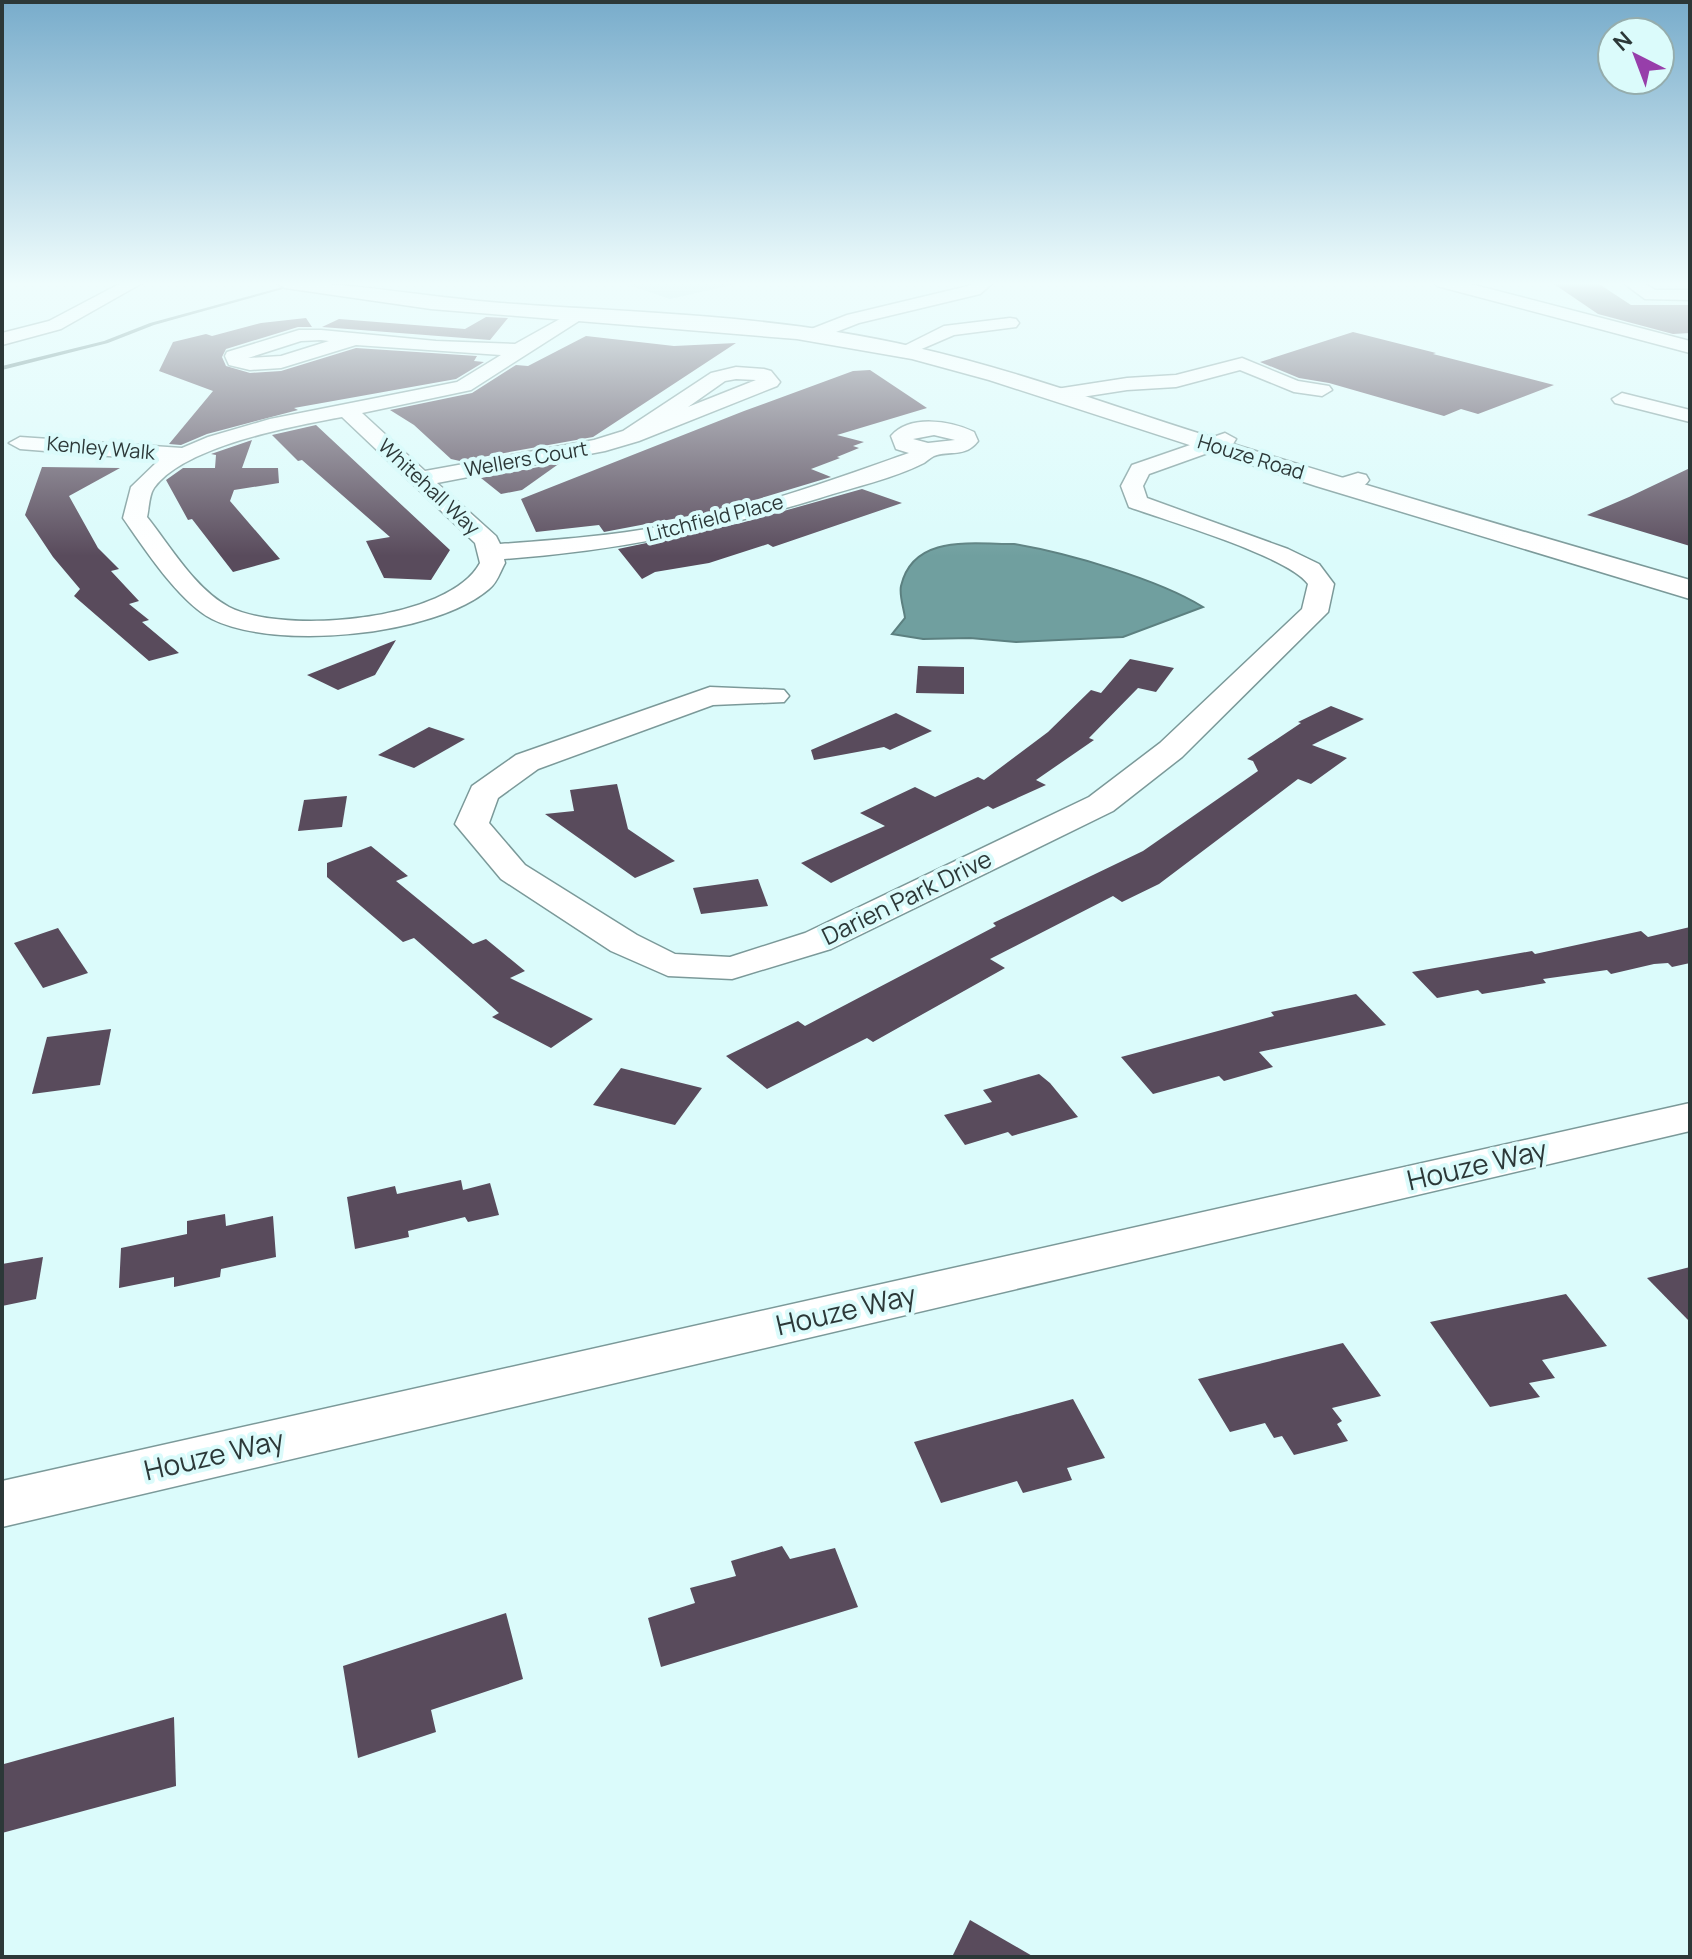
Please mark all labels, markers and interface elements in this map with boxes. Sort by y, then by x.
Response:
north arrow [1596,16,1676,96]
text: N [1607,25,1639,58]
street label: Houze Road [1194,427,1308,486]
street label: Kenley Walk [46,429,157,466]
street label: Whitehall Way [373,433,486,541]
street label: Wellers Court [462,434,590,483]
street label: Litchfield Place [644,487,786,548]
street label: Darien Park Drive [816,841,997,952]
street label: Houze Way [1403,1129,1551,1199]
street label: Houze Way [772,1274,920,1344]
street label: Houze Way [140,1419,288,1489]

